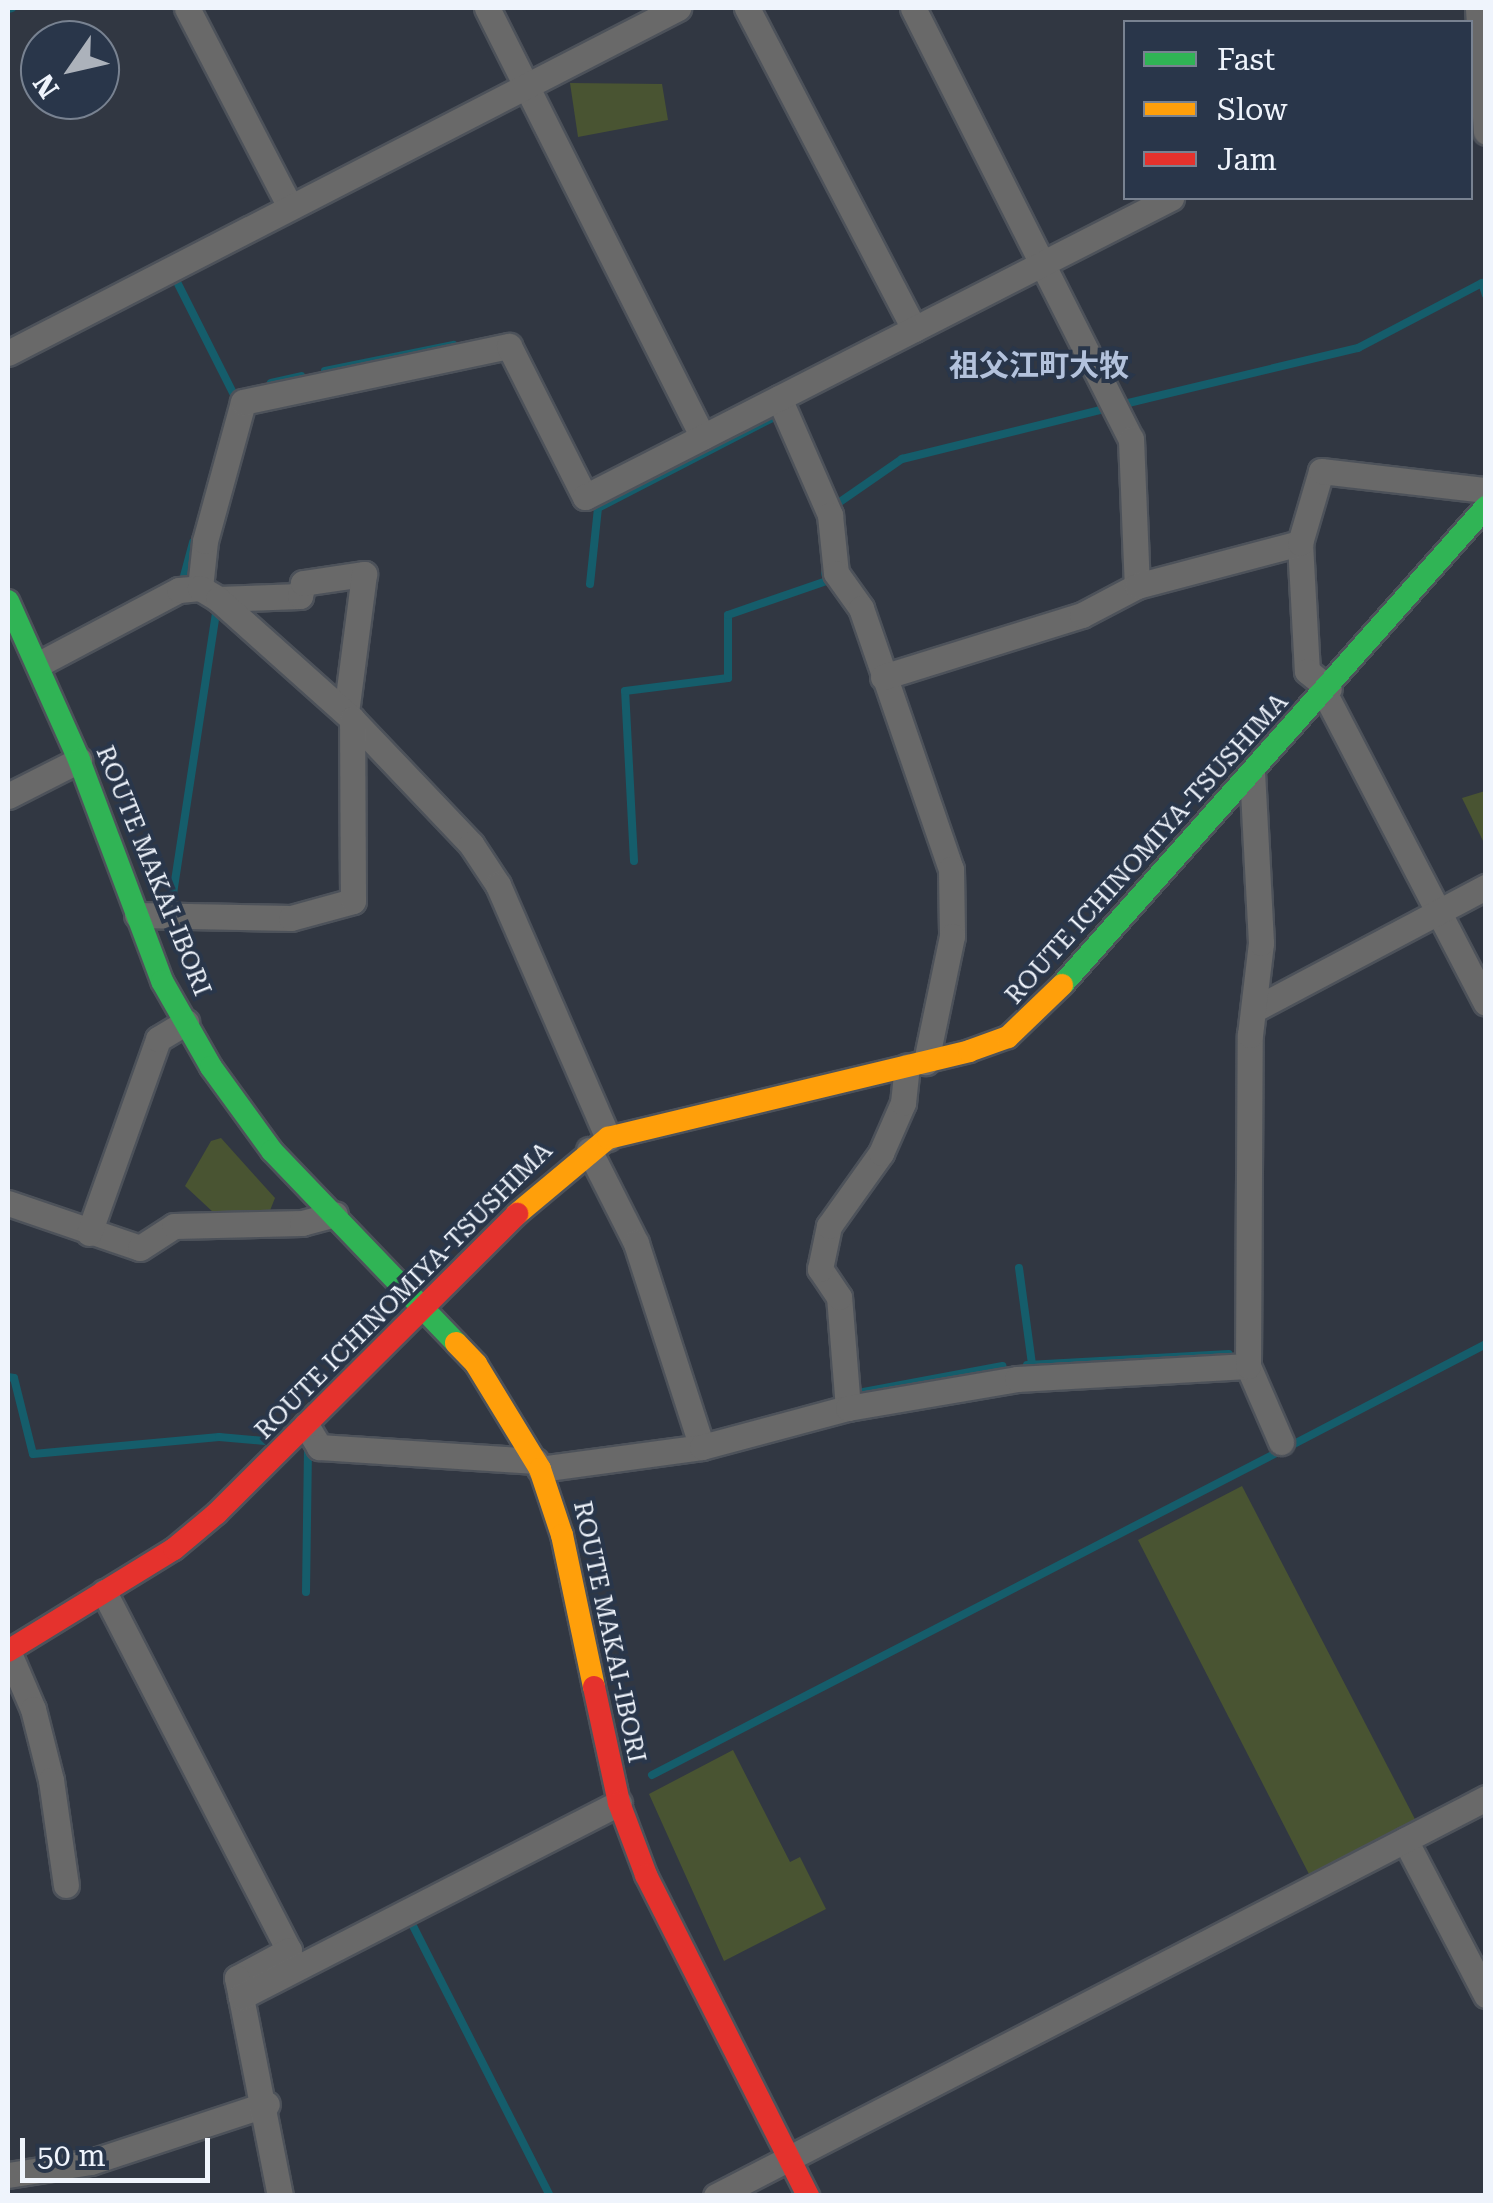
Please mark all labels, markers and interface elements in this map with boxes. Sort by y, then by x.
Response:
north arrow [20,20,120,120]
legend [1123,20,1473,200]
text: Fast [1217,42,1275,77]
text: N [27,68,66,104]
text: Slow [1217,92,1288,127]
text: Jam [1217,142,1277,177]
district label: 祖父江町大牧 [949,348,1129,384]
street label: ROUTE ICHINOMIYA-TSUSHIMA [999,687,1295,1011]
street label: ROUTE MAKAI-IBORI [89,742,217,1000]
street label: ROUTE ICHINOMIYA-TSUSHIMA [249,1136,559,1446]
street label: ROUTE MAKAI-IBORI [567,1498,651,1766]
scale bar [25,2118,215,2180]
text: 50 m [37,2138,106,2173]

